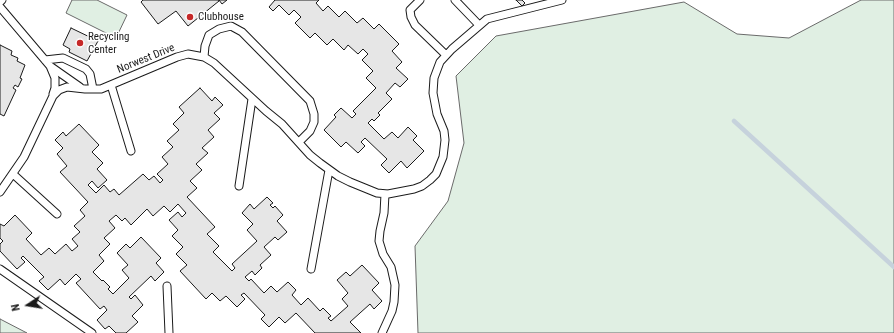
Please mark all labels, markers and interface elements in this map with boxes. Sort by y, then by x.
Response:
place label: Clubhouse [198,10,244,24]
marker: Clubhouse [185,12,195,22]
place label: Recycling Center [88,30,129,56]
marker: Recycling Center [75,38,85,48]
street label: Norwest Drive [115,41,177,77]
north arrow [8,285,48,325]
text: N [9,303,23,312]

